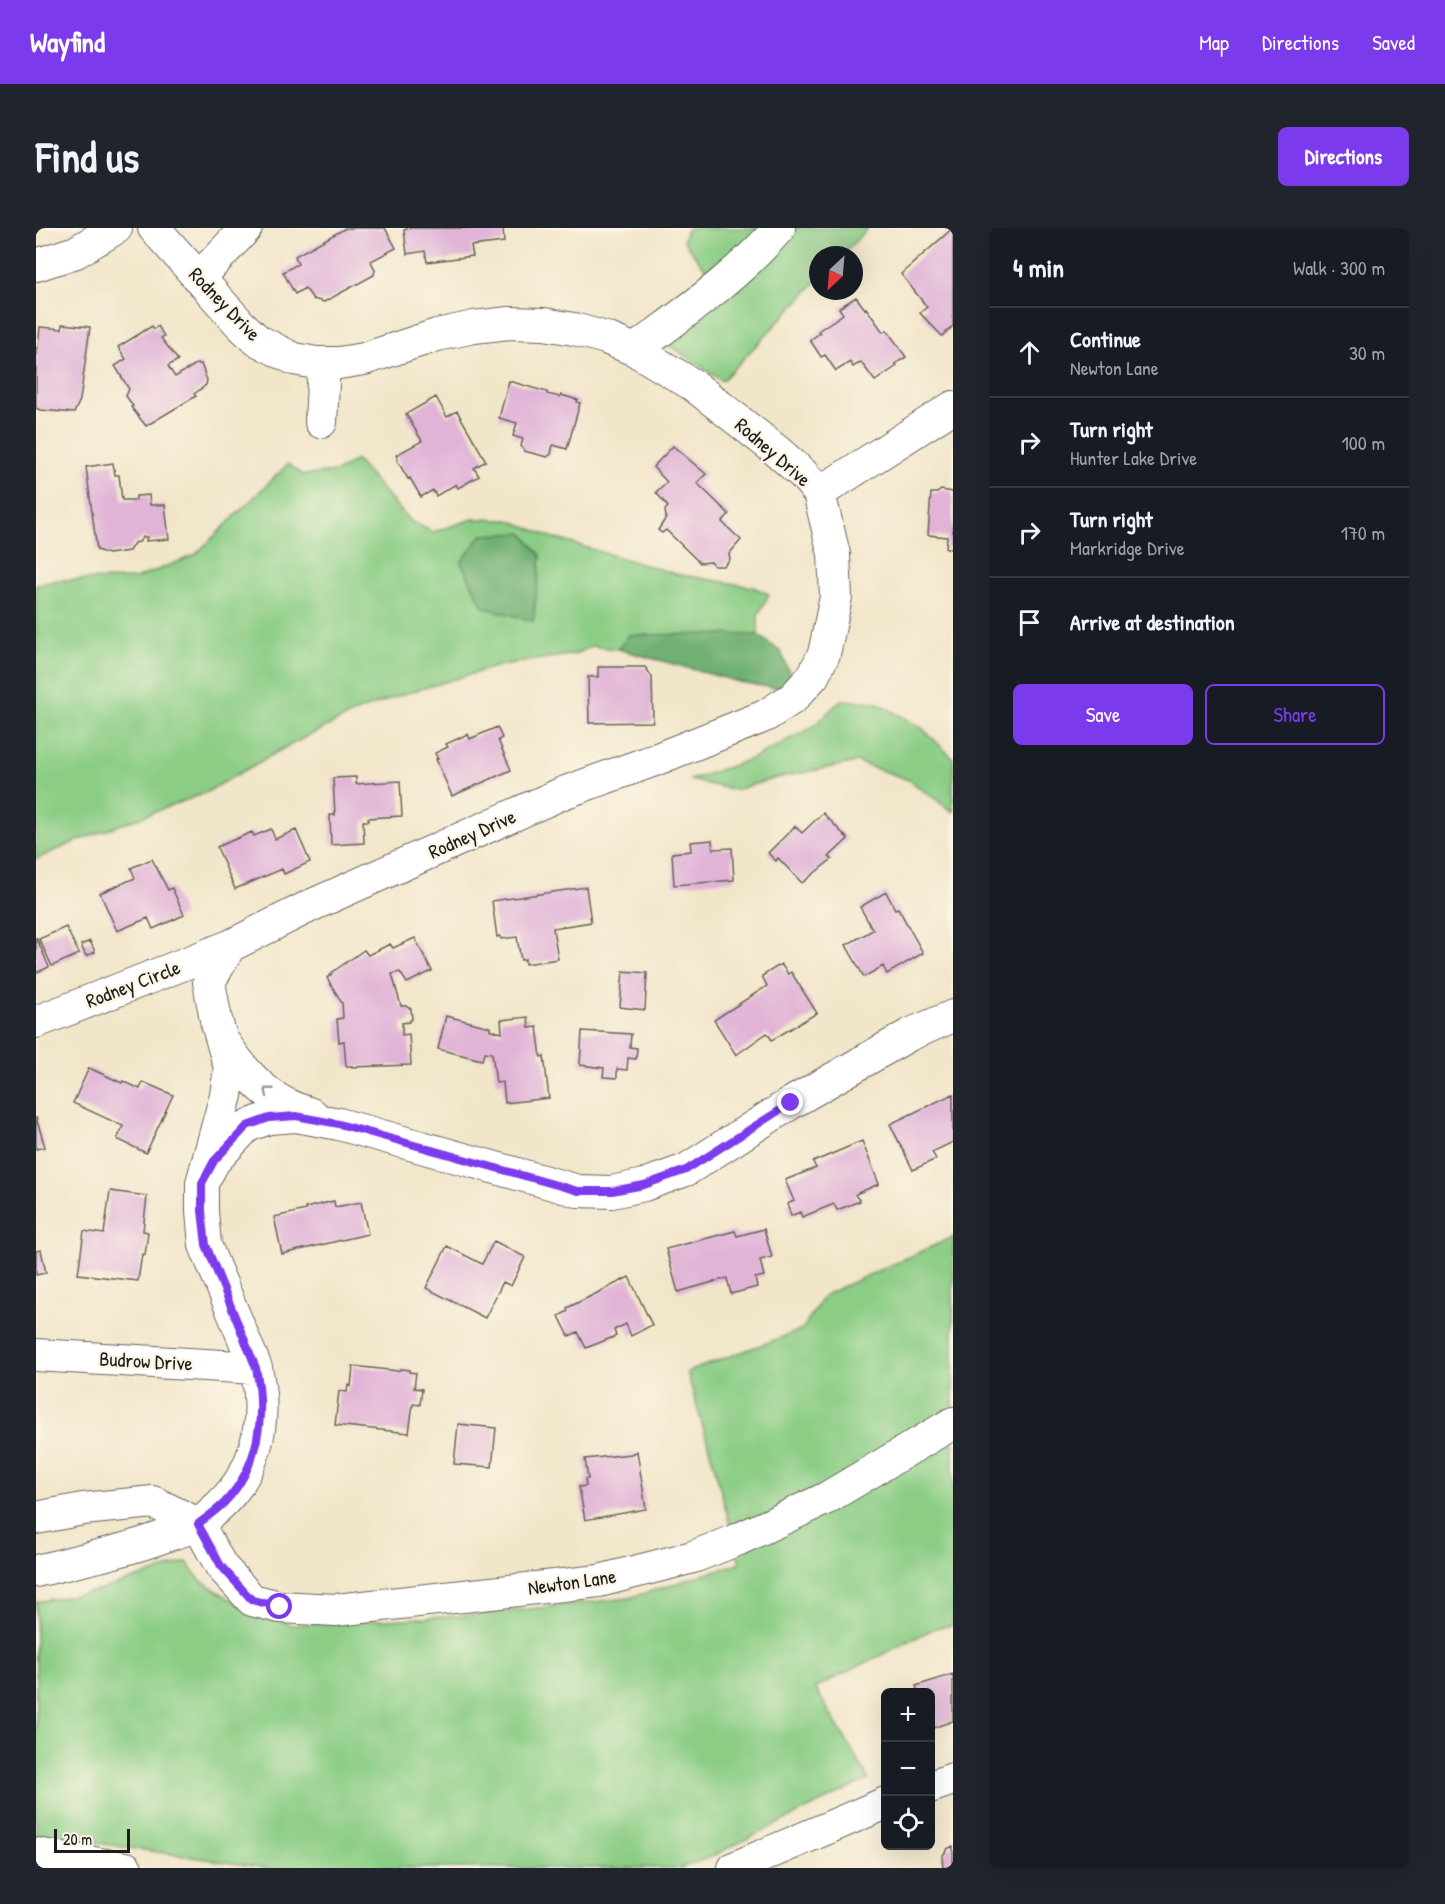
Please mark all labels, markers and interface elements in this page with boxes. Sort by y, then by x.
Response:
text: Wayfind [30,23,105,61]
text: Map [1199,28,1229,57]
text: Directions [1262,28,1339,57]
text: Saved [1372,28,1415,57]
button: Directions [1278,127,1409,186]
text: Find us [36,128,139,185]
north arrow [809,246,863,300]
text: 4 min [1013,250,1064,285]
text: Walk · 300 m [1293,254,1385,281]
street label: Rodney Drive [183,261,267,346]
text: Continue [1070,324,1141,354]
icon: ahead [1013,336,1046,369]
text: 30 m [1349,339,1385,366]
text: Newton Lane [1070,354,1159,381]
street label: Rodney Drive [730,411,817,492]
text: Turn right [1070,414,1153,444]
icon: right [1013,426,1046,459]
text: 100 m [1342,429,1385,456]
text: Hunter Lake Drive [1070,444,1197,471]
text: Turn right [1070,504,1153,534]
icon: right [1013,516,1046,549]
text: 170 m [1341,519,1385,546]
text: Markridge Drive [1070,534,1185,561]
icon: arrive [1013,606,1046,639]
text: Arrive at destination [1070,607,1235,637]
button: Save [1013,684,1193,745]
button: Share [1205,684,1385,745]
street label: Rodney Drive [424,802,520,865]
street label: Rodney Circle [82,953,184,1014]
one-way arrow [263,1087,274,1098]
route end [777,1089,803,1115]
street label: Budrow Drive [99,1345,193,1376]
street label: Newton Lane [526,1562,618,1601]
route start [266,1593,292,1619]
map controls [881,1688,935,1850]
button: + [881,1688,935,1742]
button: − [881,1742,935,1796]
button: locate [881,1796,935,1850]
scale bar [54,1826,130,1854]
text: 20 m [63,1828,92,1850]

